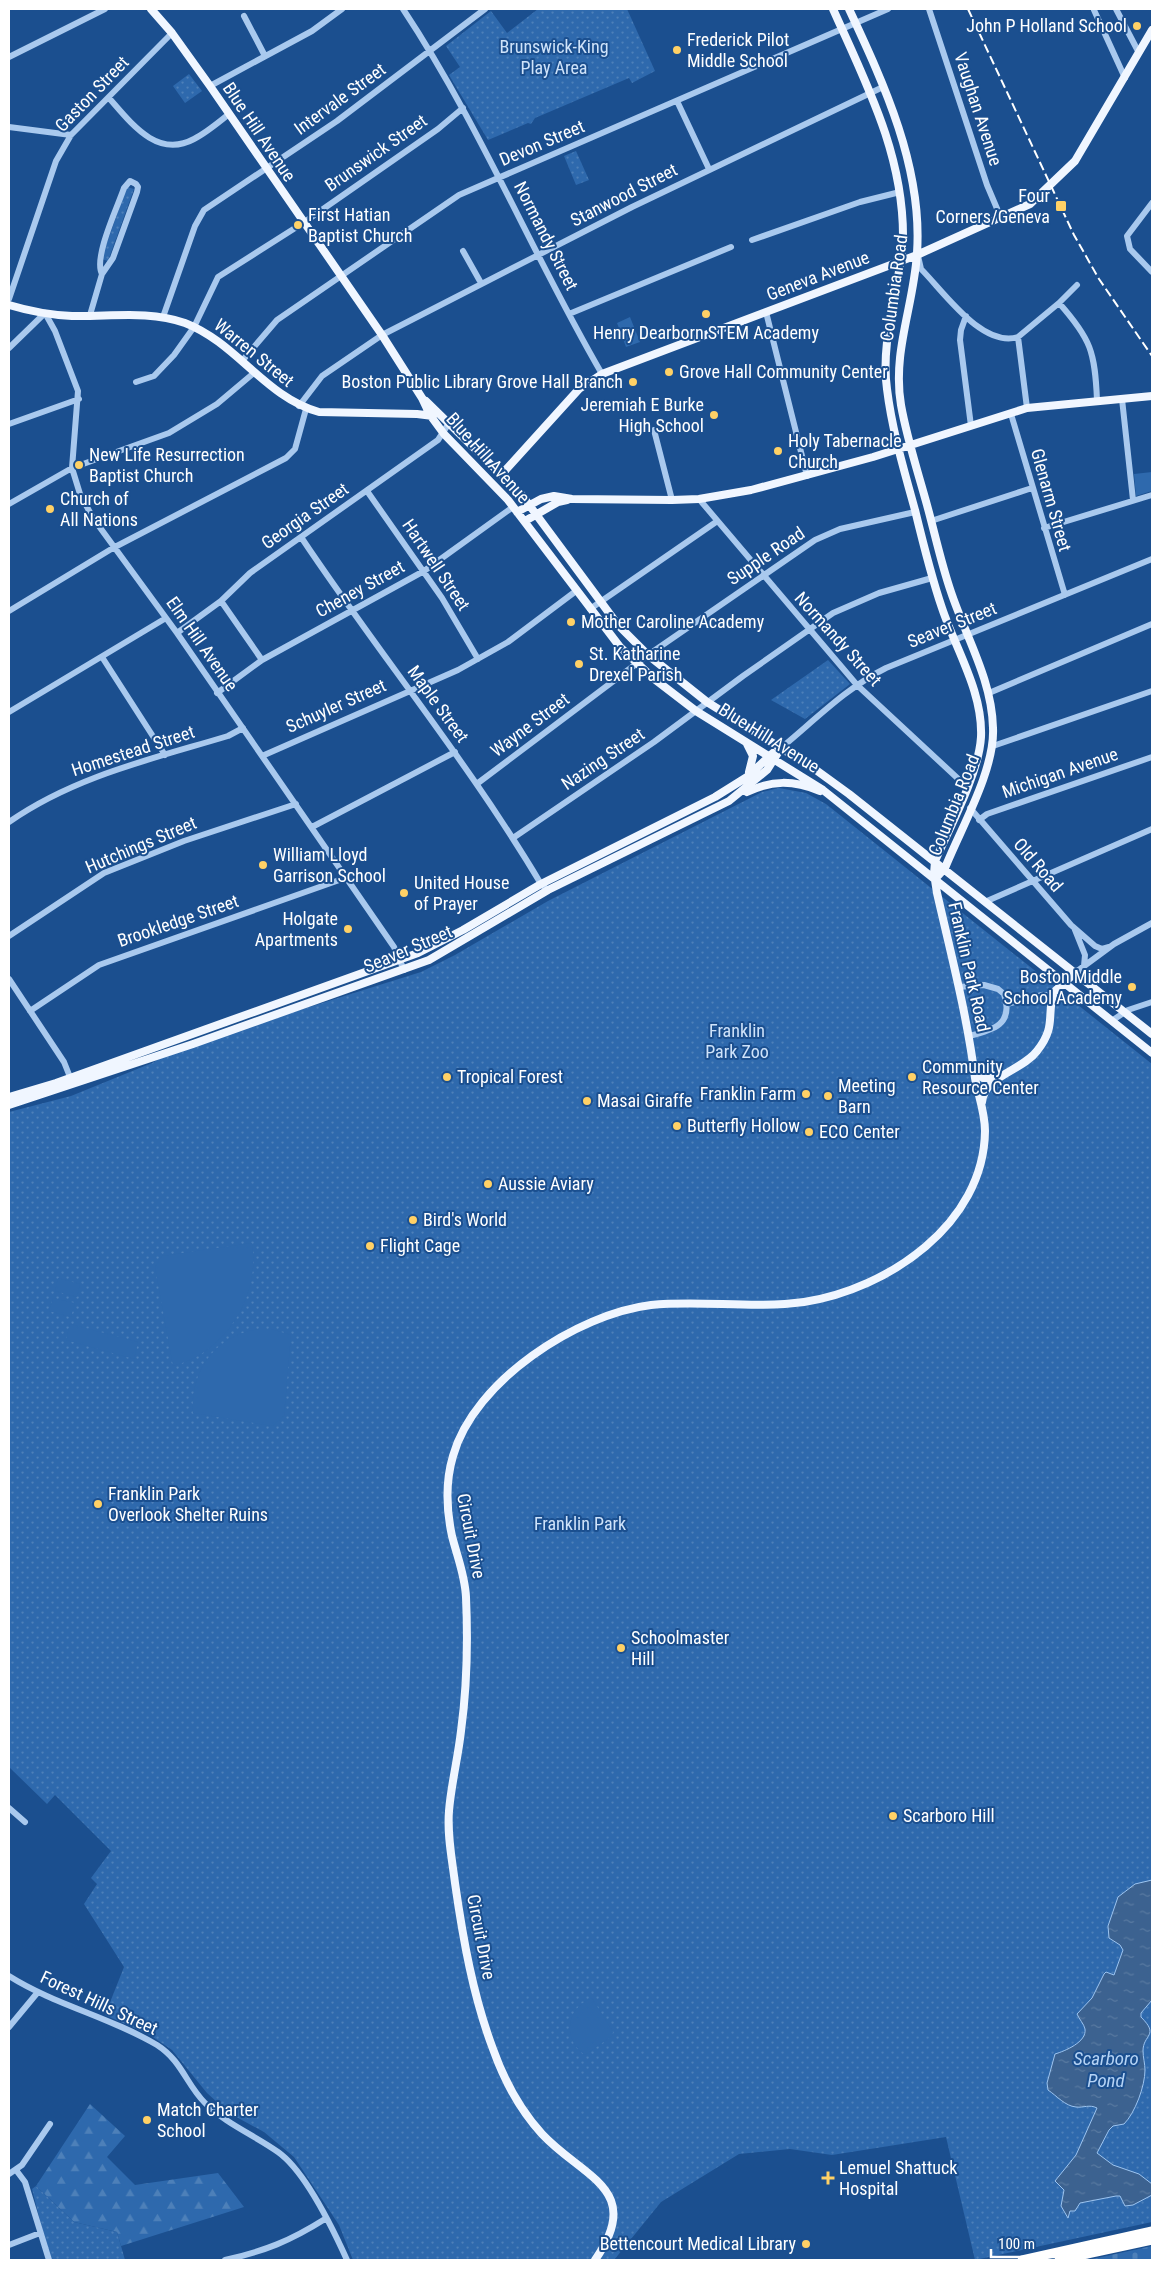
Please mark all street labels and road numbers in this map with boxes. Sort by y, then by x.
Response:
street label: Vaughan Avenue [950,50,1007,168]
street label: Gaston Street [51,52,133,136]
street label: Intervale Street [290,58,389,139]
street label: Blue Hill Avenue [219,78,300,185]
street label: Brunswick Street [321,110,431,195]
street label: Devon Street [496,115,587,170]
street label: Stanwood Street [567,159,681,230]
street label: Normandy Street [510,178,583,294]
street label: Columbia Road [876,233,911,343]
street label: Geneva Avenue [764,246,872,305]
street label: Warren Street [210,314,298,391]
street label: Blue Hill Avenue [442,408,535,507]
street label: Glenarm Street [1027,446,1076,554]
street label: Georgia Street [257,478,352,553]
street label: Hartwell Street [398,515,475,614]
street label: Supple Road [723,522,808,589]
street label: Cheney Street [312,556,408,622]
street label: Normandy Street [791,587,886,690]
street label: Elm Hill Avenue [162,593,243,695]
street label: Seaver Street [904,597,999,652]
street label: Maple Street [403,661,473,746]
street label: Schuyler Street [283,674,389,737]
street label: Wayne Street [486,688,573,761]
street label: Blue Hill Avenue [715,698,823,777]
street label: Homestead Street [69,721,197,780]
street label: Nazing Street [557,723,648,794]
street label: Michigan Avenue [999,743,1120,802]
street label: Columbia Road [924,751,983,859]
street label: Hutchings Street [82,812,199,877]
street label: Old Road [1009,834,1067,896]
street label: Brookledge Street [115,890,241,951]
street label: Franklin Park Road [944,900,995,1034]
street label: Seaver Street [360,920,455,977]
street label: Circuit Drive [453,1492,490,1580]
street label: Circuit Drive [463,1893,500,1981]
street label: Forest Hills Street [37,1966,161,2039]

